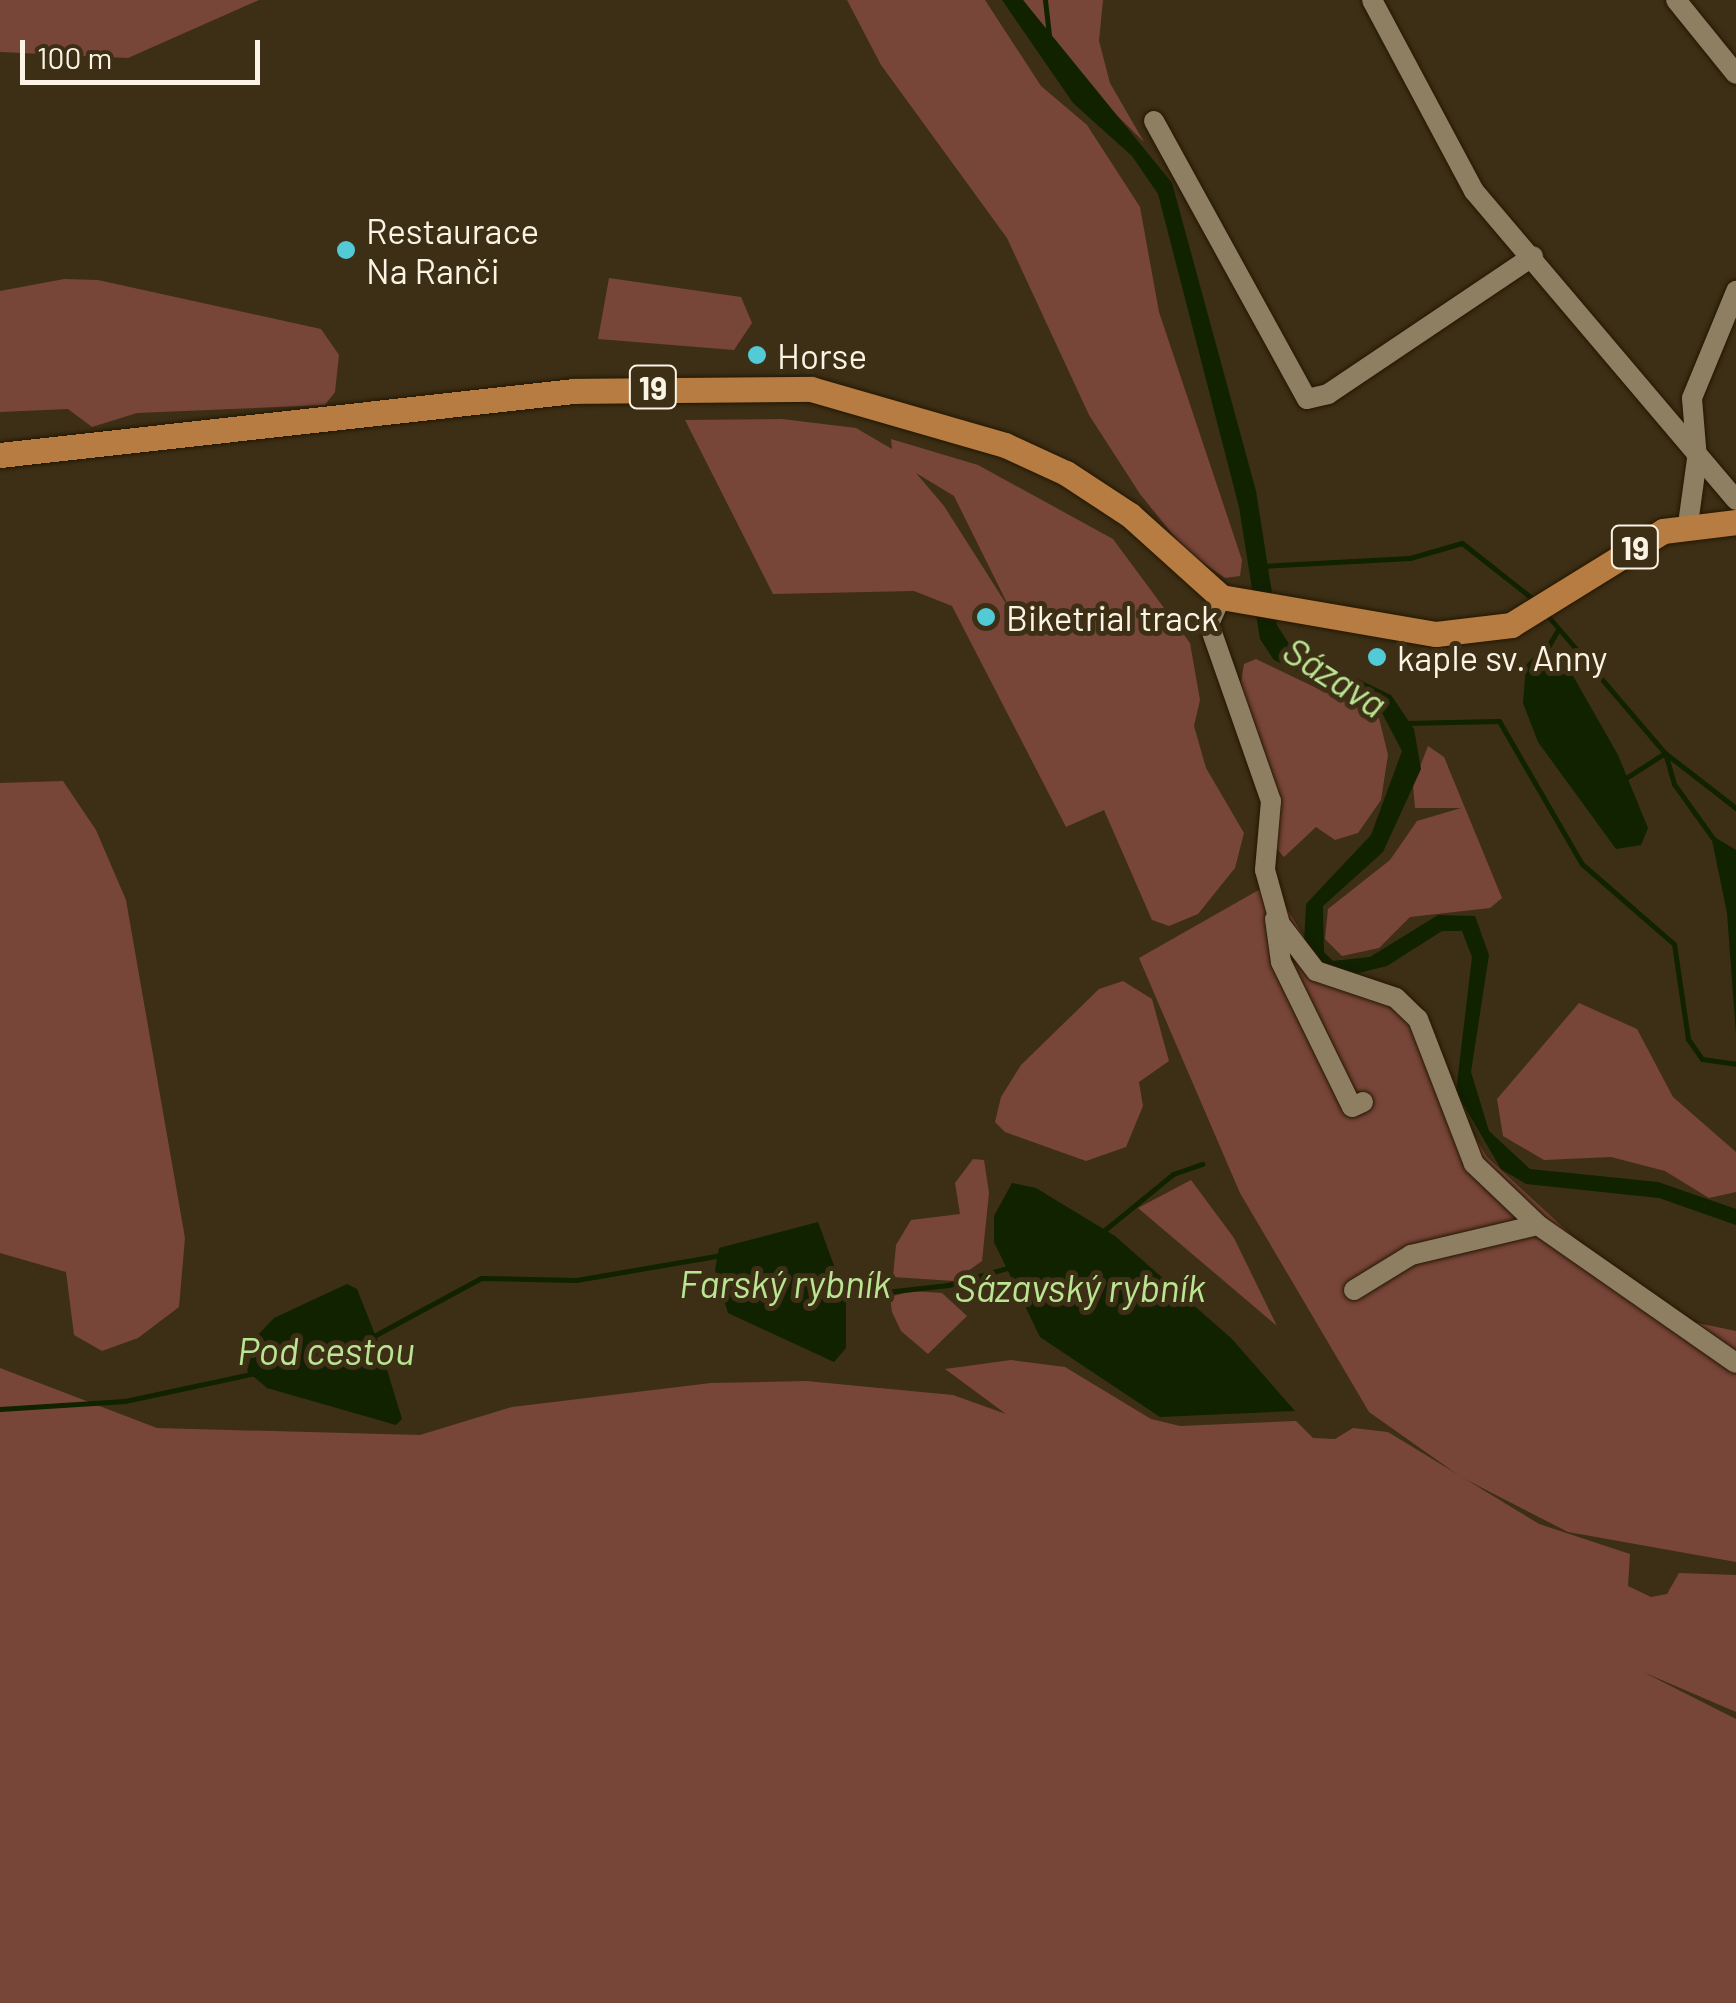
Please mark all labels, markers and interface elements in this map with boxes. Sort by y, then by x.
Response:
scale bar [25,20,265,82]
text: 100 m [37,39,112,75]
place label: Restaurace Na Ranči [366,209,539,291]
marker: Restaurace Na Ranči [335,239,357,261]
place label: Horse [777,334,867,376]
marker: Horse [746,344,768,366]
road number: 19 [628,360,678,414]
road number: 19 [1610,520,1660,574]
place label: Biketrial track [1006,596,1219,638]
marker: Biketrial track [975,606,997,628]
water label: Sázava [1275,627,1395,727]
place label: kaple sv. Anny [1397,636,1607,678]
marker: kaple sv. Anny [1366,646,1388,668]
water label: Farský rybník [679,1261,891,1307]
water label: Sázavský rybník [954,1265,1206,1311]
water label: Pod cestou [237,1328,415,1374]

